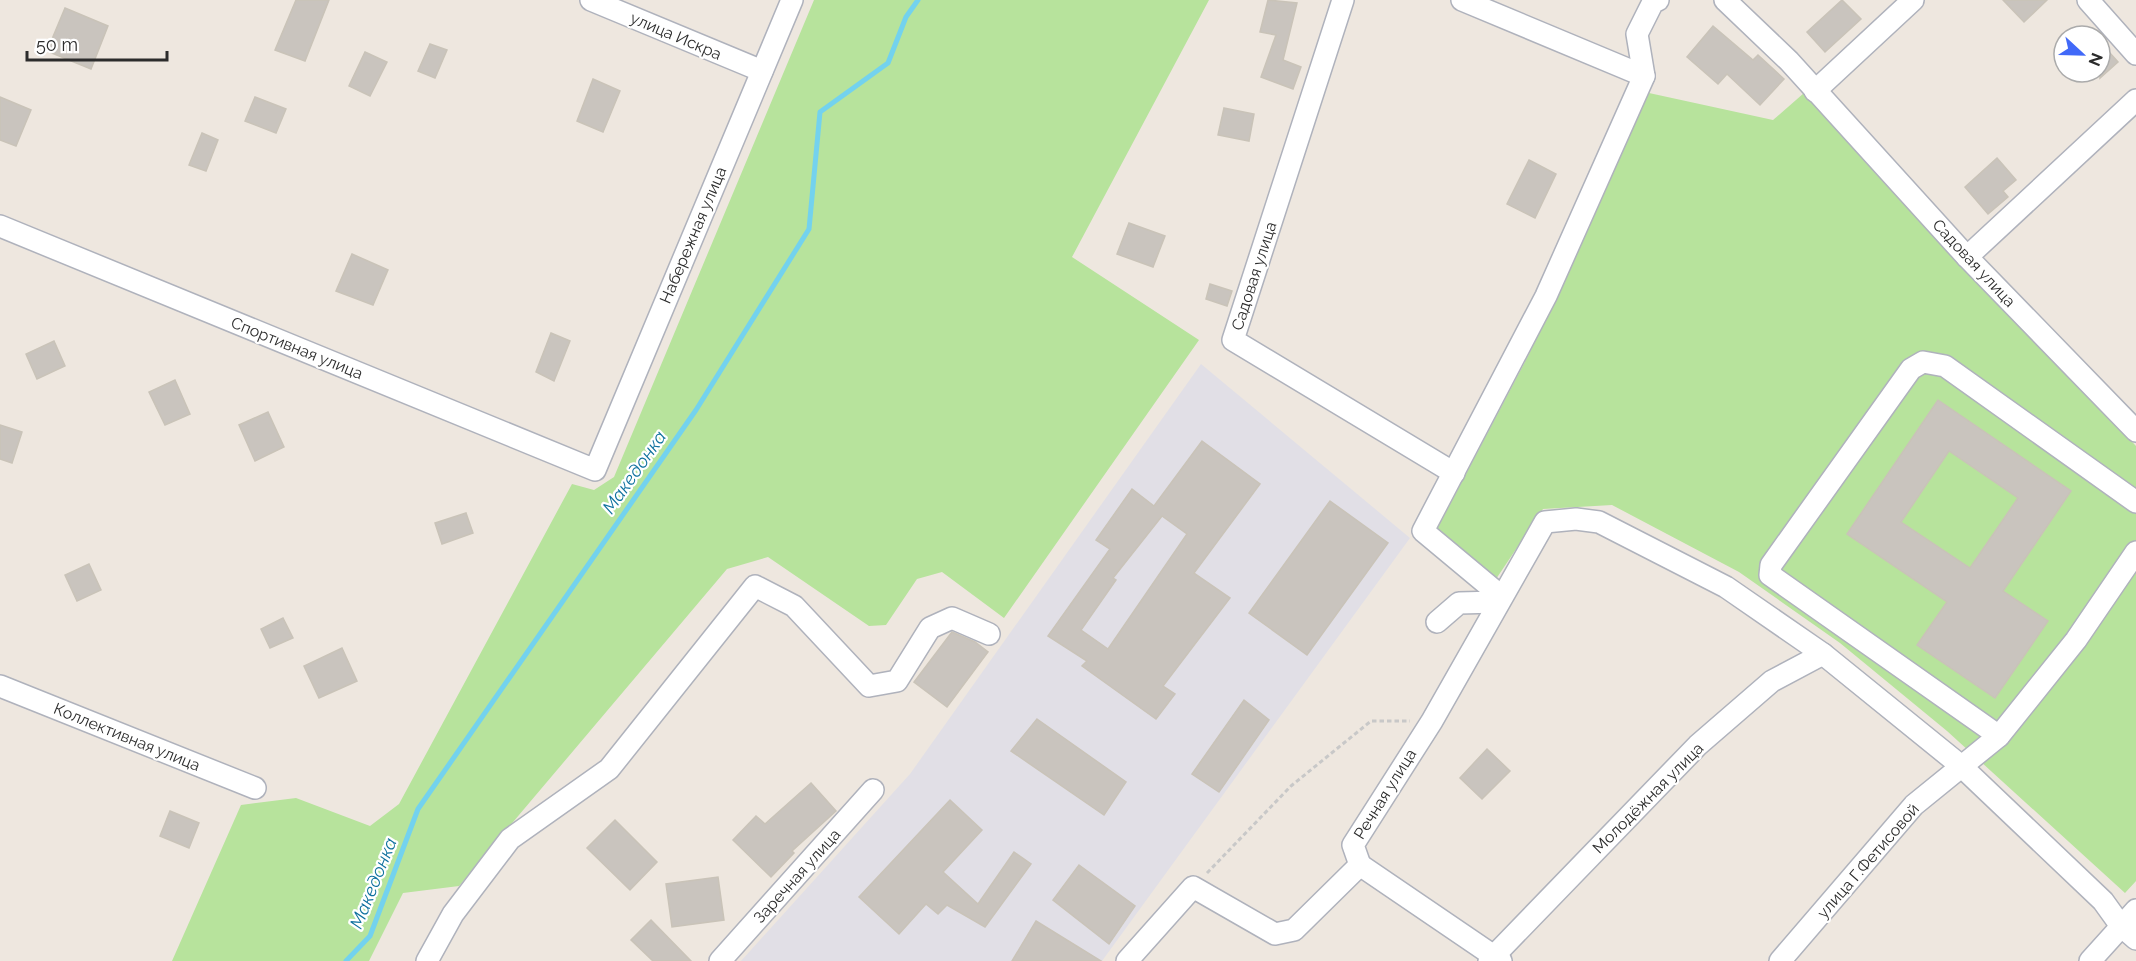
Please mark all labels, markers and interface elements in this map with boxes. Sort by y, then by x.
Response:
street label: улица Искра [628,8,724,64]
scale bar [27,24,166,62]
north arrow [2052,24,2112,84]
text: 50 m [36,34,78,55]
text: N [2084,50,2107,69]
street label: Набережная улица [656,164,730,306]
street label: Садовая улица [1929,215,2019,311]
street label: Садовая улица [1228,219,1280,333]
street label: Спортивная улица [228,313,366,383]
water label: Македонка [598,426,670,517]
street label: Коллективная улица [51,699,203,775]
street label: Молодёжная улица [1589,739,1707,857]
street label: Речная улица [1350,745,1420,843]
street label: улица Г.Фетисовой [1813,800,1923,922]
street label: Заречная улица [750,825,844,927]
water label: Македонка [345,834,401,931]

